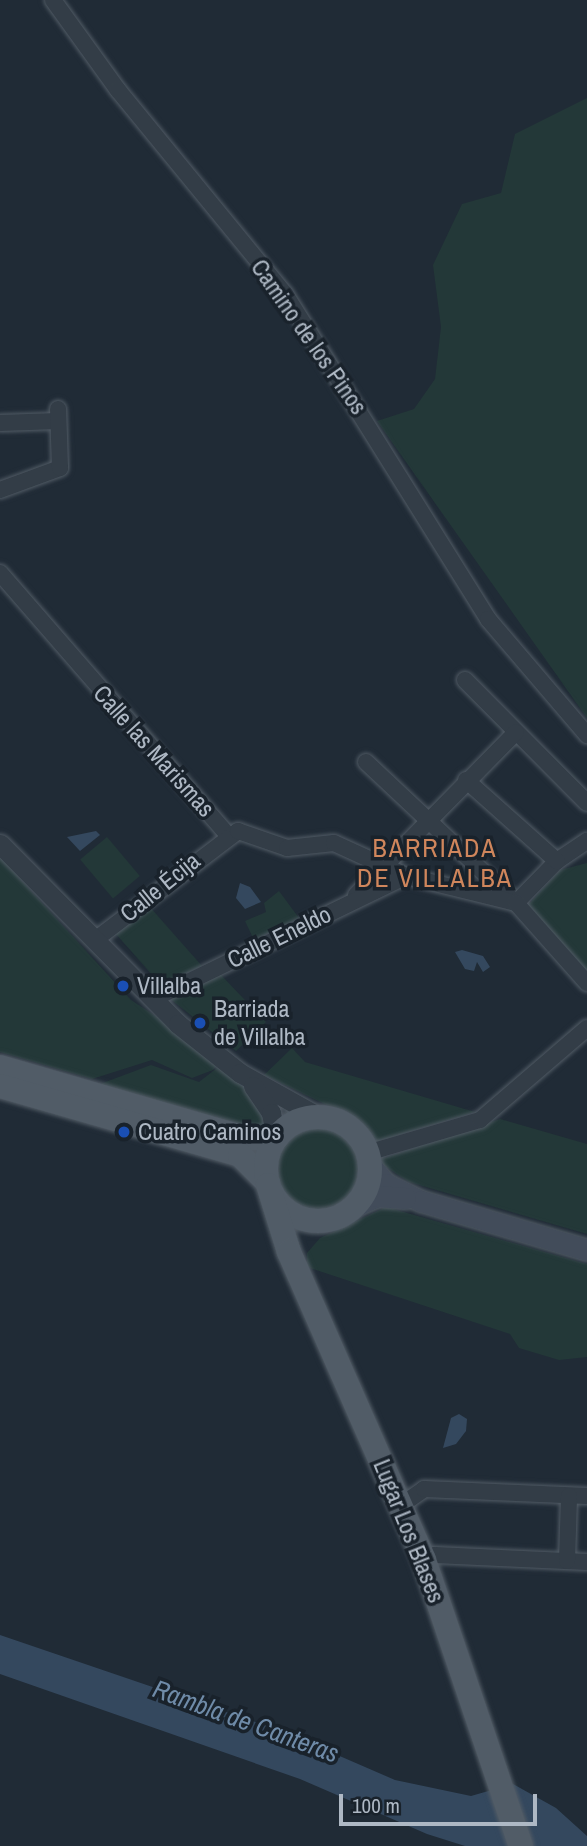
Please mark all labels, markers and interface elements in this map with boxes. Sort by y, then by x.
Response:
street label: Camino de los Pinos [245,254,373,420]
street label: Calle las Marismas [87,679,221,823]
district label: BARRIADA DE VILLALBA [358,832,512,894]
street label: Calle Écija [114,846,206,928]
street label: Calle Eneldo [223,900,335,974]
place label: Villalba [137,972,201,1000]
marker: Villalba [115,978,131,994]
place label: Barriada de Villalba [214,995,306,1051]
marker: Barriada de Villalba [192,1015,208,1031]
place label: Cuatro Caminos [138,1118,281,1146]
marker: Cuatro Caminos [116,1124,132,1140]
street label: Lugar Los Blases [367,1455,451,1607]
water label: Rambla de Canteras [149,1673,343,1769]
scale bar [342,1780,540,1824]
text: 100 m [352,1791,400,1820]

